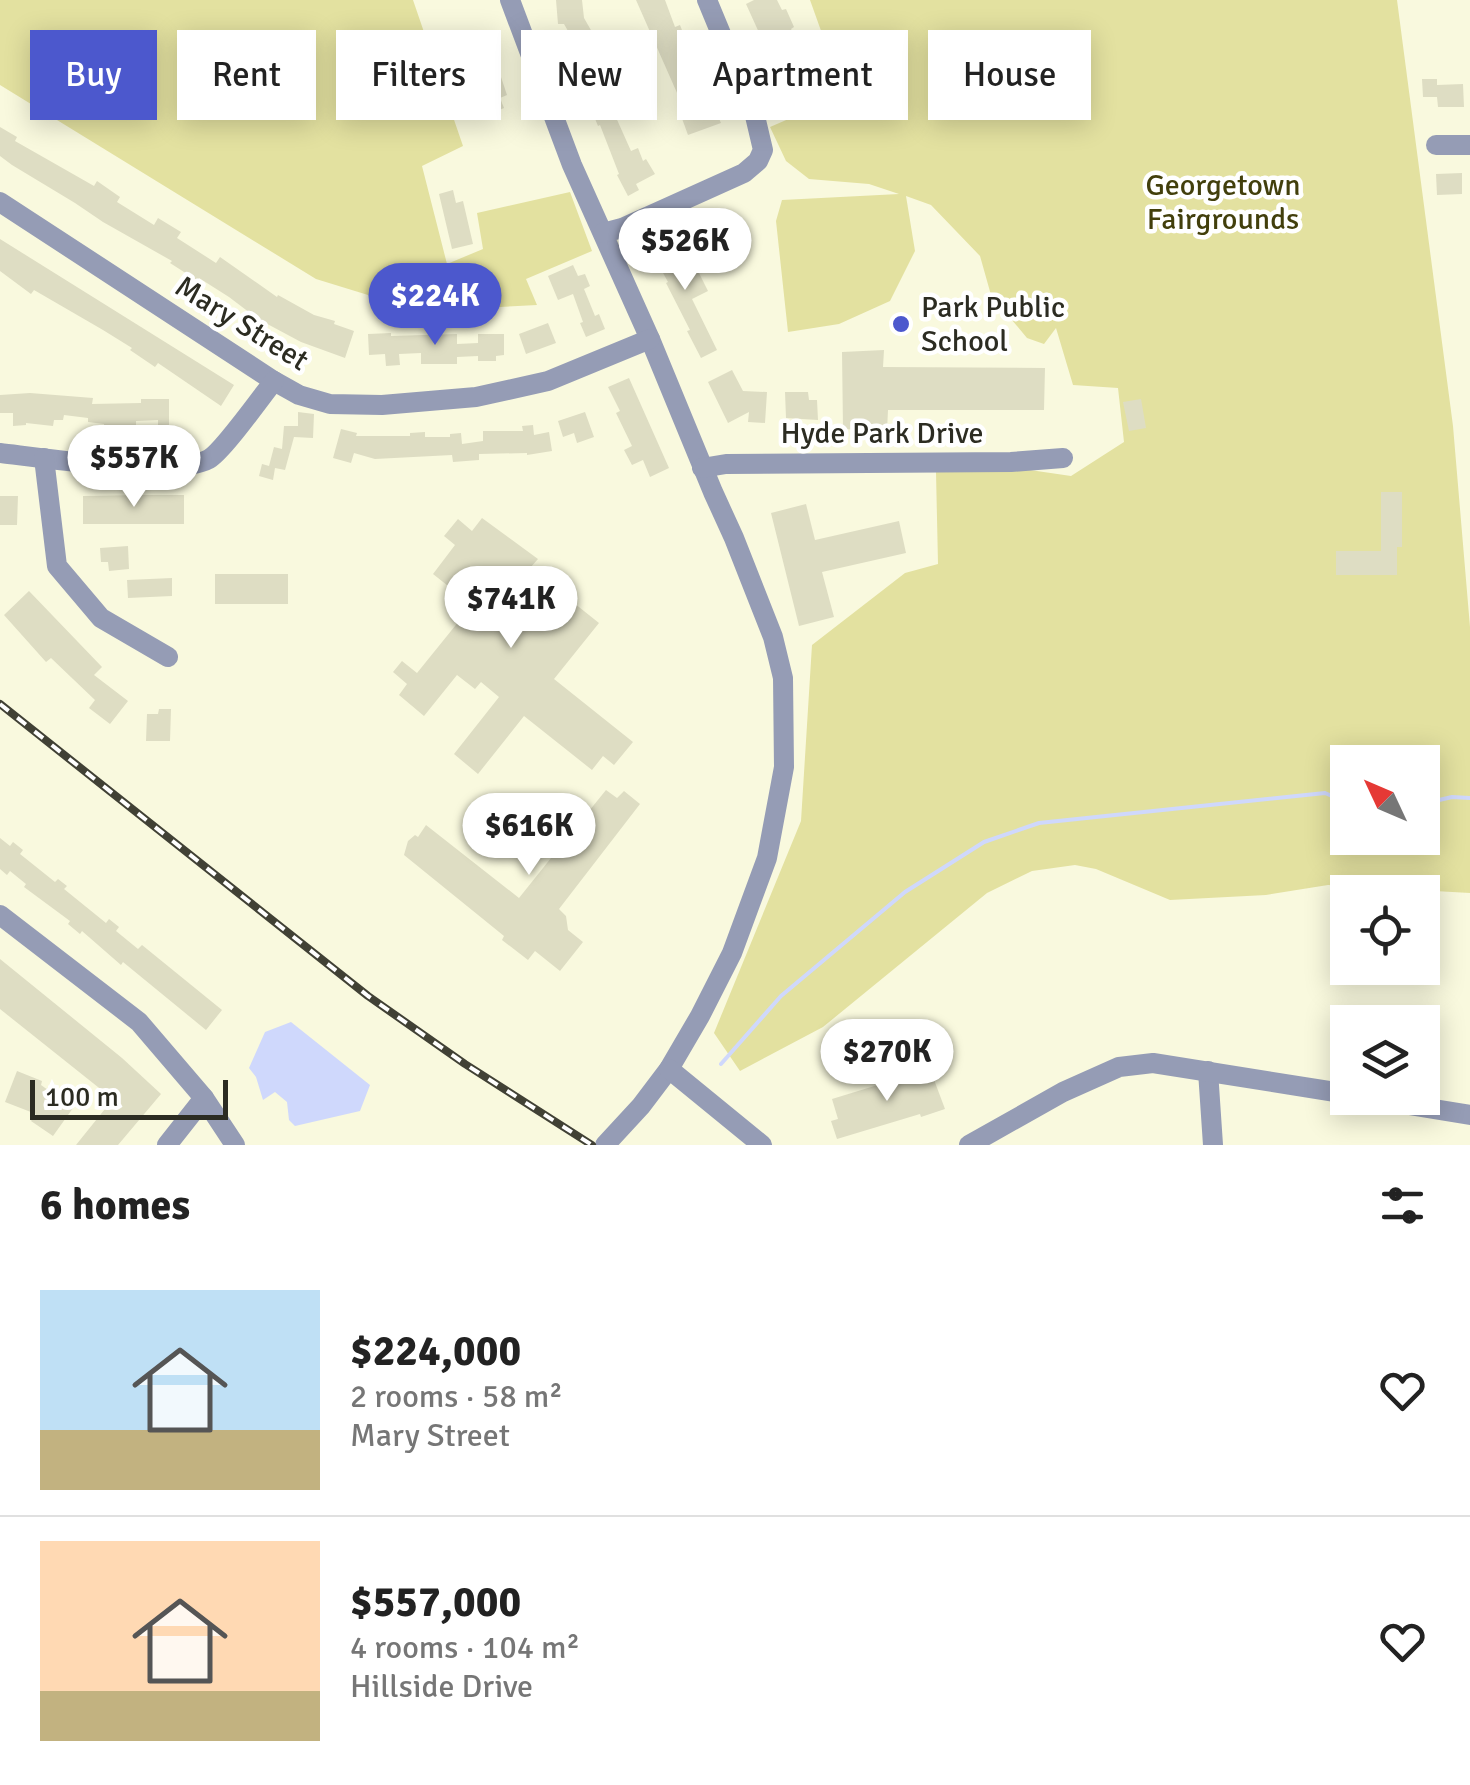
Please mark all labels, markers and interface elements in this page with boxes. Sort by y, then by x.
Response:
chip: Buy [30,30,157,120]
chip: Rent [177,30,316,120]
chip: Filters [336,30,501,120]
chip: New [521,30,657,120]
chip: Apartment [677,30,908,120]
chip: House [928,30,1091,120]
park label: Georgetown Fairgrounds [1145,167,1301,238]
pin: $526K [615,208,755,293]
text: $526K [641,221,729,260]
pin: $224K [365,263,505,348]
street label: Mary Street [168,268,315,379]
text: $224K [391,276,479,315]
place label: Park Public School [921,289,1065,360]
marker: Park Public School [890,313,912,335]
street label: Hyde Park Drive [781,415,983,452]
pin: $557K [64,425,204,510]
text: $557K [90,438,178,477]
pin: $741K [441,566,581,651]
text: $741K [467,579,555,618]
north arrow [1330,745,1440,855]
map controls [1330,745,1440,1115]
pin: $616K [459,793,599,878]
text: $616K [485,806,573,845]
button: locate [1330,875,1440,985]
button: layers [1330,1005,1440,1115]
pin: $270K [817,1019,957,1104]
text: $270K [843,1032,931,1071]
scale bar [30,1075,228,1120]
text: 100 m [45,1080,119,1114]
icon: filters [1375,1178,1430,1233]
text: 6 homes [40,1180,190,1231]
text: $224,000 [350,1326,521,1377]
icon: home [120,1330,240,1450]
icon: heart [1375,1363,1430,1418]
text: 2 rooms · 58 m² [350,1377,563,1416]
text: Mary Street [350,1416,510,1455]
text: $557,000 [350,1577,521,1628]
icon: home [120,1581,240,1701]
icon: heart [1375,1614,1430,1669]
text: 4 rooms · 104 m² [350,1628,580,1667]
text: Hillside Drive [350,1667,533,1706]

